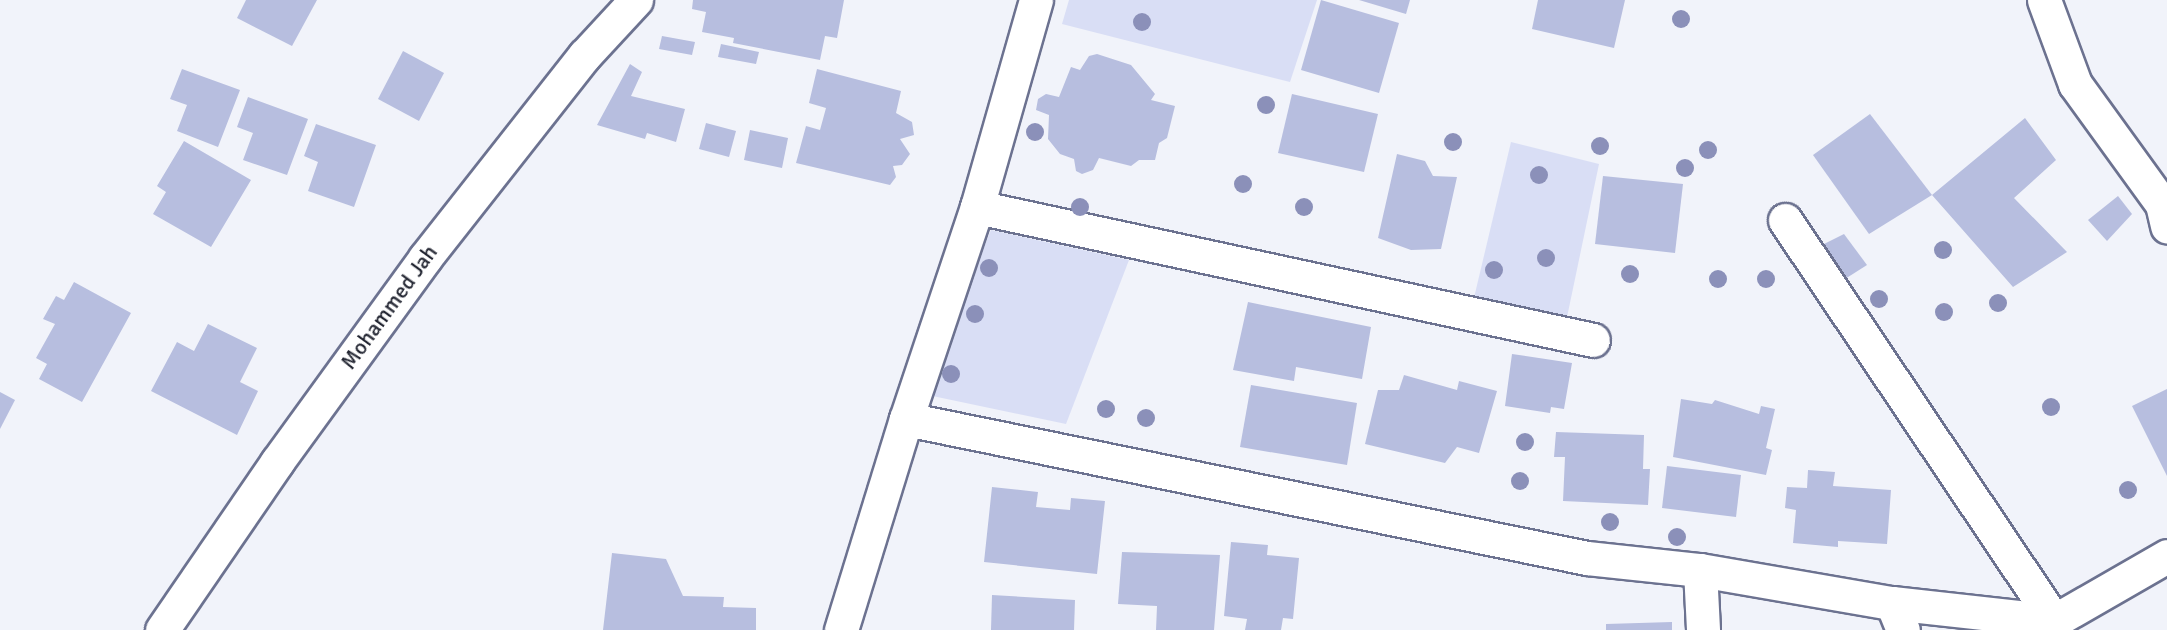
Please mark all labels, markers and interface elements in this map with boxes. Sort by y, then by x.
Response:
street label: Mohammed Jah [335,240,443,374]

